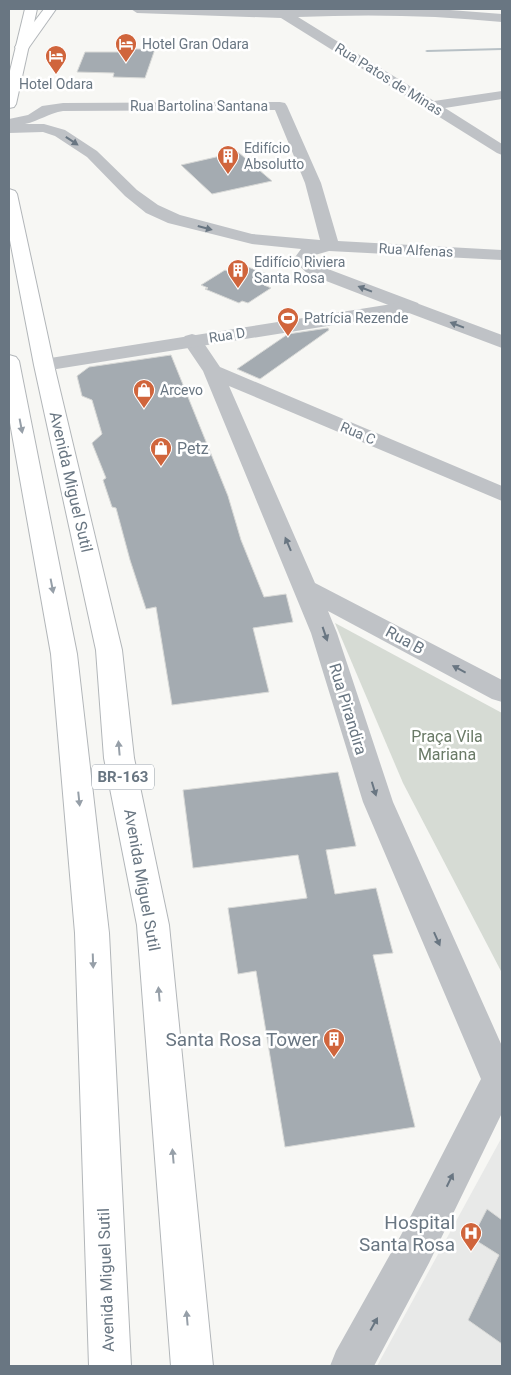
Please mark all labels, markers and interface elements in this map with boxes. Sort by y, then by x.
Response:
hotel icon: Hotel Gran Odara [114,32,138,63]
place label: Hotel Gran Odara [142,36,249,52]
street label: Rua Patos de Minas [332,39,446,119]
hotel icon: Hotel Odara [44,44,68,75]
place label: Hotel Odara [19,76,93,92]
street label: Rua Bartolina Santana [130,98,268,114]
one-way arrow [65,136,79,145]
place label: Edifício Absolutto [244,140,304,172]
building icon: Edifício Absolutto [216,144,240,175]
one-way arrow [198,224,213,232]
street label: Rua Alfenas [378,240,454,260]
place label: Edifício Riviera Santa Rosa [254,254,345,286]
building icon: Edifício Riviera Santa Rosa [226,258,250,289]
one-way arrow [358,285,373,293]
sports icon: Patrícia Rezende [276,306,300,337]
place label: Patrícia Rezende [304,310,408,326]
one-way arrow [449,321,464,329]
street label: Rua D [208,324,246,346]
shop icon: Arcevo [132,378,156,409]
place label: Arcevo [160,382,203,398]
street label: Avenida Miguel Sutil [46,410,96,554]
street label: Rua C [338,418,378,448]
one-way arrow [17,419,25,434]
shop icon: Petz [149,436,173,467]
place label: Petz [177,439,209,458]
one-way arrow [283,537,291,551]
one-way arrow [48,578,56,594]
street label: Rua B [382,622,428,658]
one-way arrow [321,627,329,642]
street label: Rua Pirandira [325,661,371,757]
one-way arrow [452,665,466,673]
park label: Praça Vila Mariana [411,727,483,764]
one-way arrow [114,739,122,755]
road number: BR-163 [92,764,154,790]
one-way arrow [370,782,378,797]
one-way arrow [75,791,83,807]
street label: Avenida Miguel Sutil [120,807,164,953]
one-way arrow [434,932,442,946]
one-way arrow [90,953,98,969]
one-way arrow [155,986,163,1002]
building icon: Santa Rosa Tower [322,1027,346,1058]
place label: Santa Rosa Tower [166,1028,319,1051]
one-way arrow [169,1148,177,1164]
one-way arrow [446,1172,454,1187]
street label: Avenida Miguel Sutil [94,1208,118,1352]
place label: Hospital Santa Rosa [359,1211,455,1256]
hospital icon: Hospital Santa Rosa [459,1221,483,1252]
one-way arrow [183,1309,191,1325]
one-way arrow [370,1317,379,1330]

